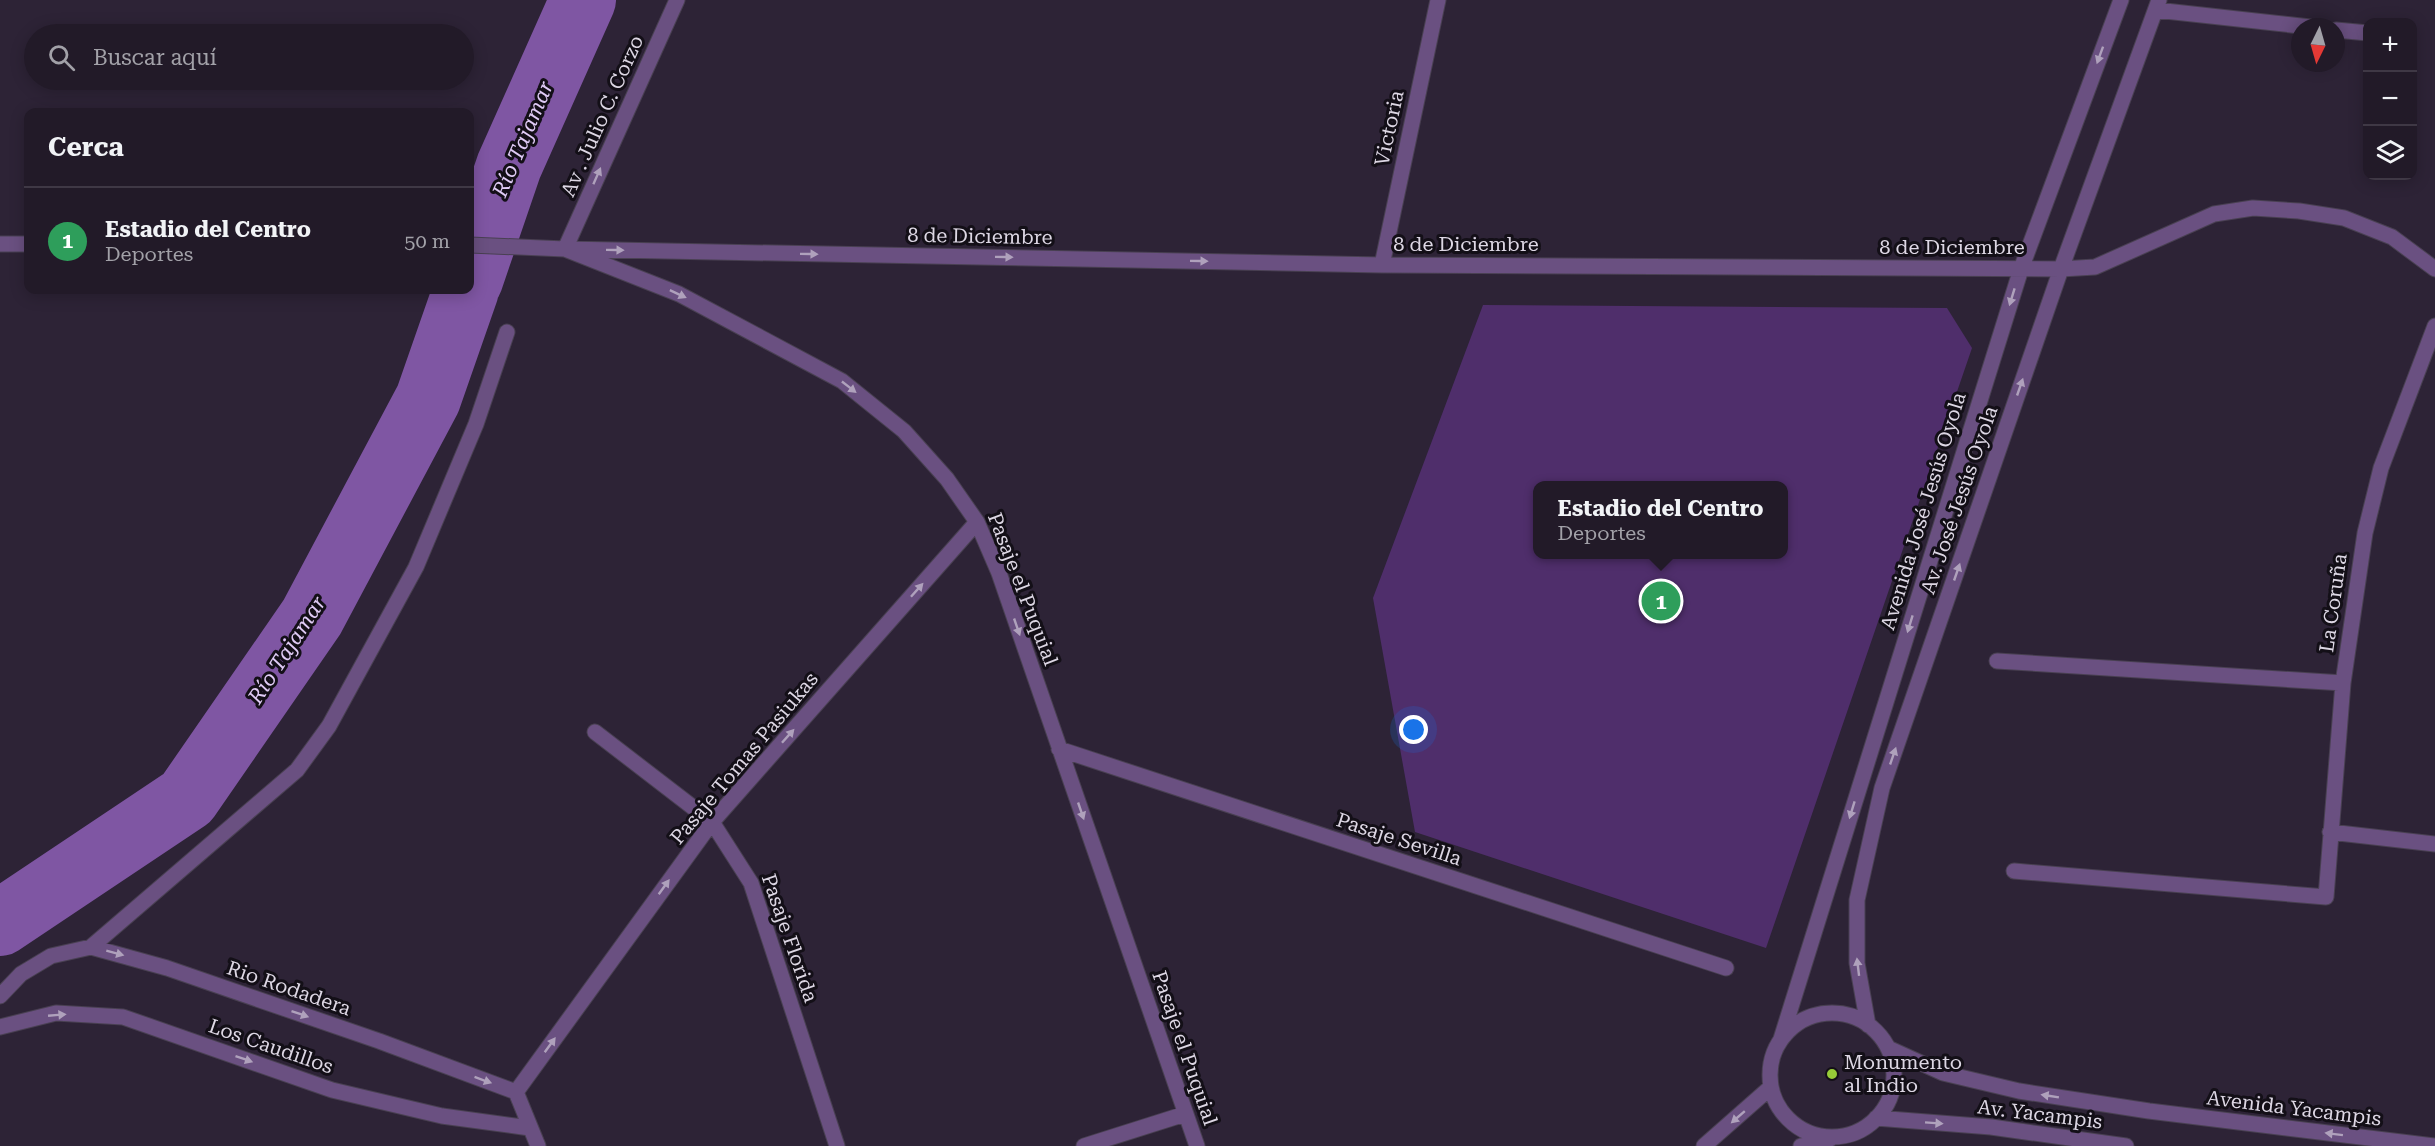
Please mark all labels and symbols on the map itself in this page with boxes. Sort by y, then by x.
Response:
north arrow [2291,18,2345,72]
street label: Av . Julio C. Corzo [556,32,648,200]
one-way arrow [2095,46,2105,64]
water label: Río Tajamar [487,77,558,201]
street label: Victoria [1369,88,1409,168]
one-way arrow [593,168,602,185]
street label: 8 de Diciembre [907,223,1053,249]
street label: 8 de Diciembre [1393,232,1539,256]
street label: 8 de Diciembre [1879,235,2025,259]
one-way arrow [605,245,624,255]
one-way arrow [800,249,819,258]
one-way arrow [995,253,1014,262]
one-way arrow [1190,256,1209,266]
one-way arrow [2007,288,2016,306]
one-way arrow [669,289,687,299]
one-way arrow [2016,378,2025,396]
one-way arrow [840,381,856,393]
street label: Avenida José Jesús Oyola [1875,389,1971,633]
street label: Av. José Jesús Oyola [1916,403,2003,597]
street label: Pasaje el Puquial [983,509,1063,669]
street label: La Coruña [2314,552,2352,654]
one-way arrow [1952,563,1962,581]
pin: 1 [1642,578,1680,624]
one-way arrow [910,583,923,598]
water label: Río Tajamar [243,592,331,709]
one-way arrow [1905,615,1914,633]
one-way arrow [1013,618,1023,636]
street label: Pasaje Tomas Pasiukas [665,667,823,849]
your location [1399,715,1428,744]
one-way arrow [781,729,794,744]
one-way arrow [1889,747,1898,765]
one-way arrow [1847,801,1856,819]
one-way arrow [1076,802,1086,820]
street label: Pasaje Sevilla [1333,807,1465,871]
street label: Pasaje Florida [757,871,823,1005]
one-way arrow [658,880,670,895]
one-way arrow [106,949,124,959]
street label: Rio Rodadera [224,956,354,1020]
one-way arrow [1854,958,1863,977]
street label: Pasaje el Puquial [1147,968,1223,1128]
one-way arrow [291,1009,309,1019]
one-way arrow [47,1010,66,1019]
street label: Los Caudillos [206,1013,336,1079]
one-way arrow [544,1037,556,1053]
place label: Monumento al Indio [1844,1050,1962,1097]
one-way arrow [236,1055,254,1064]
marker: Monumento al Indio [1825,1067,1839,1081]
one-way arrow [475,1076,493,1086]
street label: Avenida Yacampis [2205,1085,2383,1131]
one-way arrow [2040,1091,2059,1100]
street label: Av. Yacampis [1976,1094,2104,1134]
one-way arrow [1731,1110,1746,1123]
one-way arrow [1925,1118,1944,1128]
one-way arrow [2324,1129,2343,1138]

